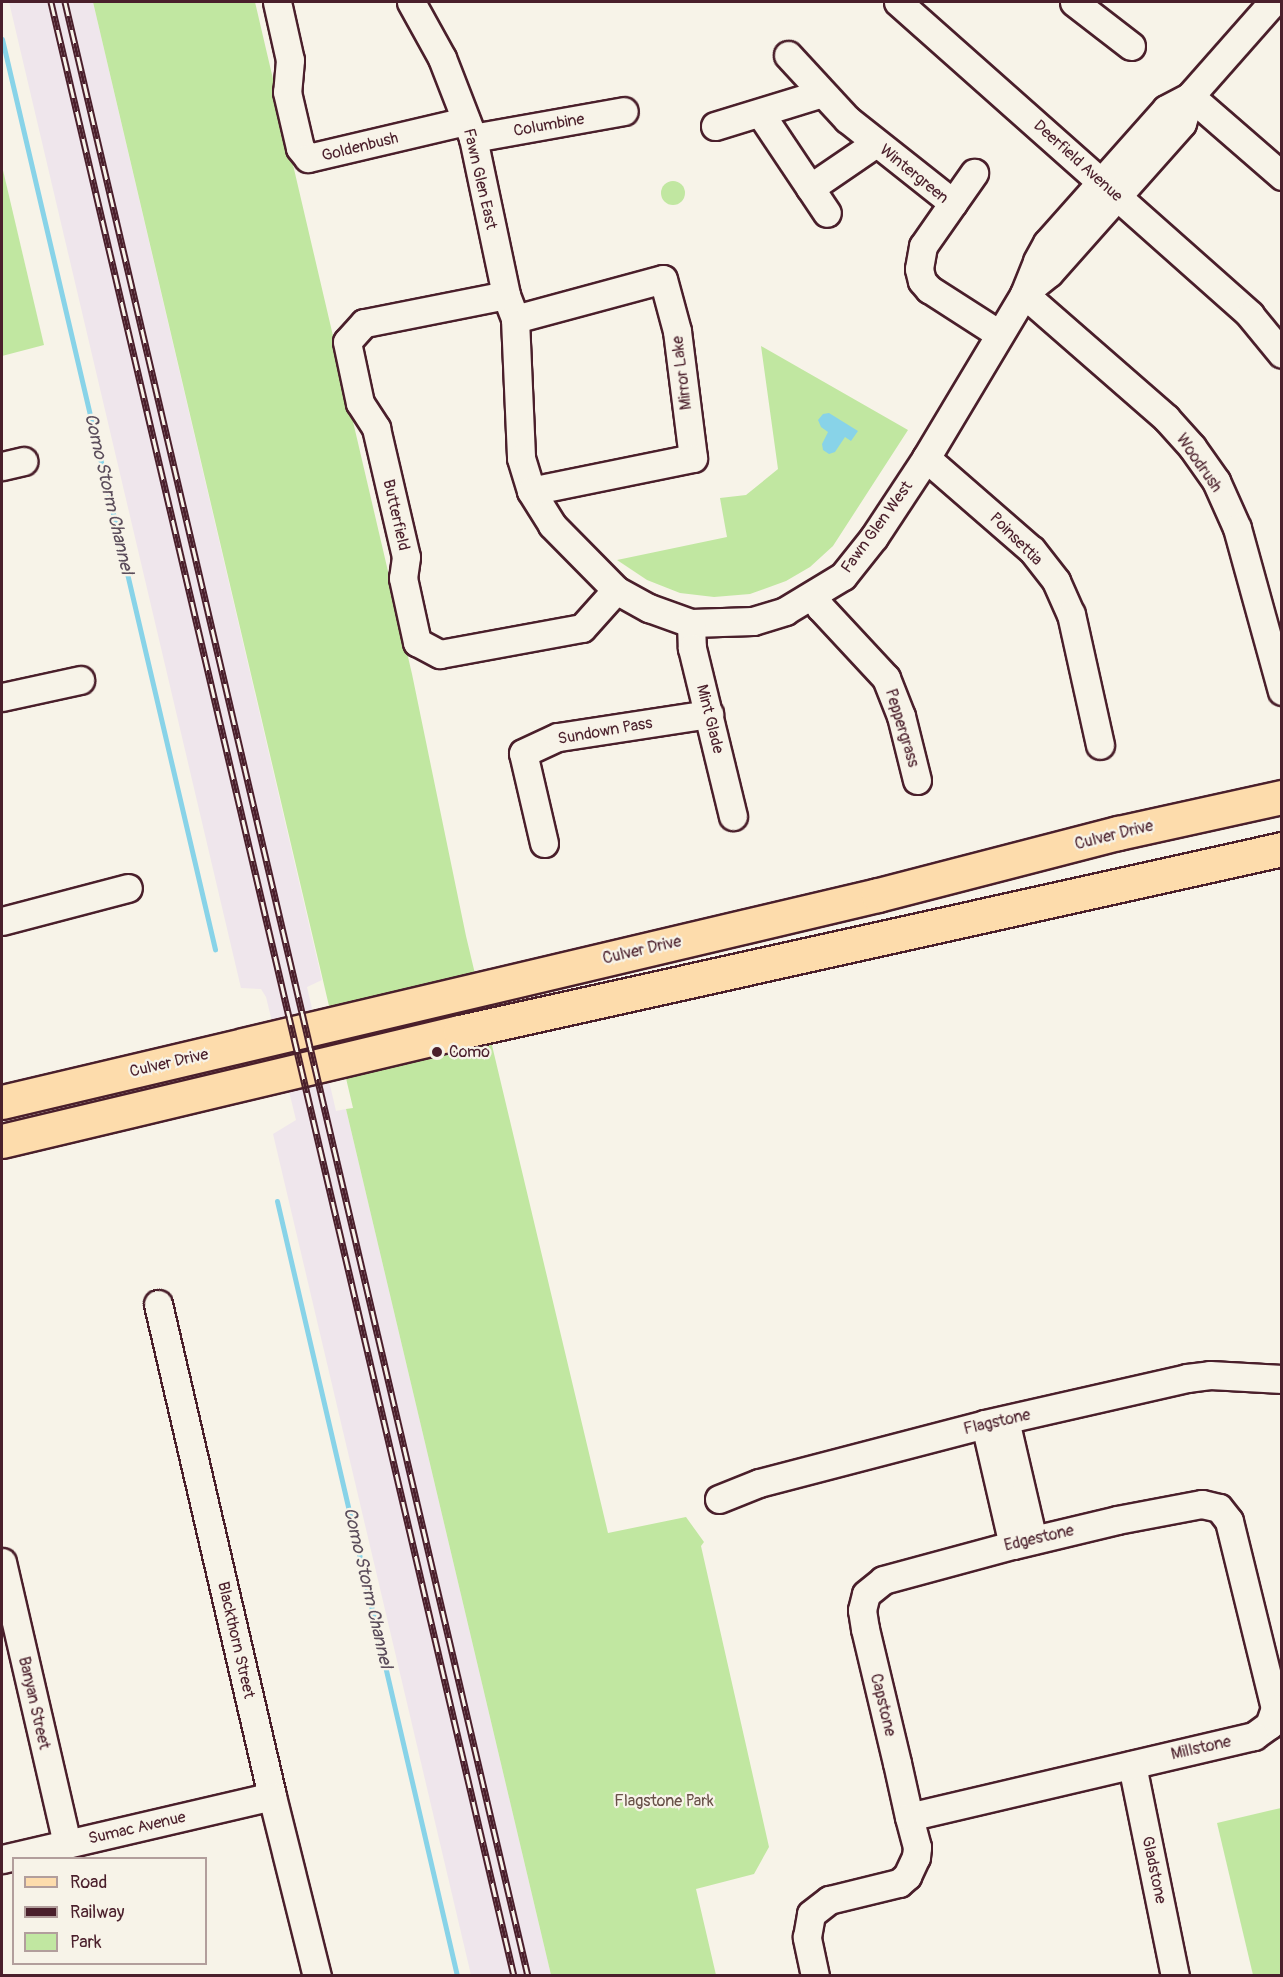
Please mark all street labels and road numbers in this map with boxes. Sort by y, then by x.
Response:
street label: Columbine [512,109,586,141]
street label: Deerfield Avenue [1030,116,1126,206]
street label: Fawn Glen East [459,127,501,231]
street label: Goldenbush [320,128,400,166]
street label: Wintergreen [876,140,952,208]
street label: Mirror Lake [668,335,696,411]
street label: Woodrush [1172,430,1226,496]
street label: Fawn Glen West [837,477,917,577]
street label: Butterfield [378,478,414,552]
street label: Poinsettia [985,508,1047,570]
street label: Mint Glade [692,682,728,756]
street label: Peppergrass [881,686,923,770]
street label: Sundown Pass [556,713,654,749]
street label: Culver Drive [1073,816,1155,854]
street label: Culver Drive [601,932,683,968]
street label: Culver Drive [128,1045,210,1081]
street label: Flagstone [962,1405,1032,1439]
street label: Edgestone [1002,1521,1076,1555]
street label: Blackthorn Street [213,1580,259,1700]
street label: Banyan Street [14,1655,54,1751]
street label: Capstone [866,1672,900,1738]
street label: Millstone [1169,1732,1233,1764]
street label: Sumac Avenue [86,1807,188,1849]
street label: Gladstone [1137,1834,1171,1906]

